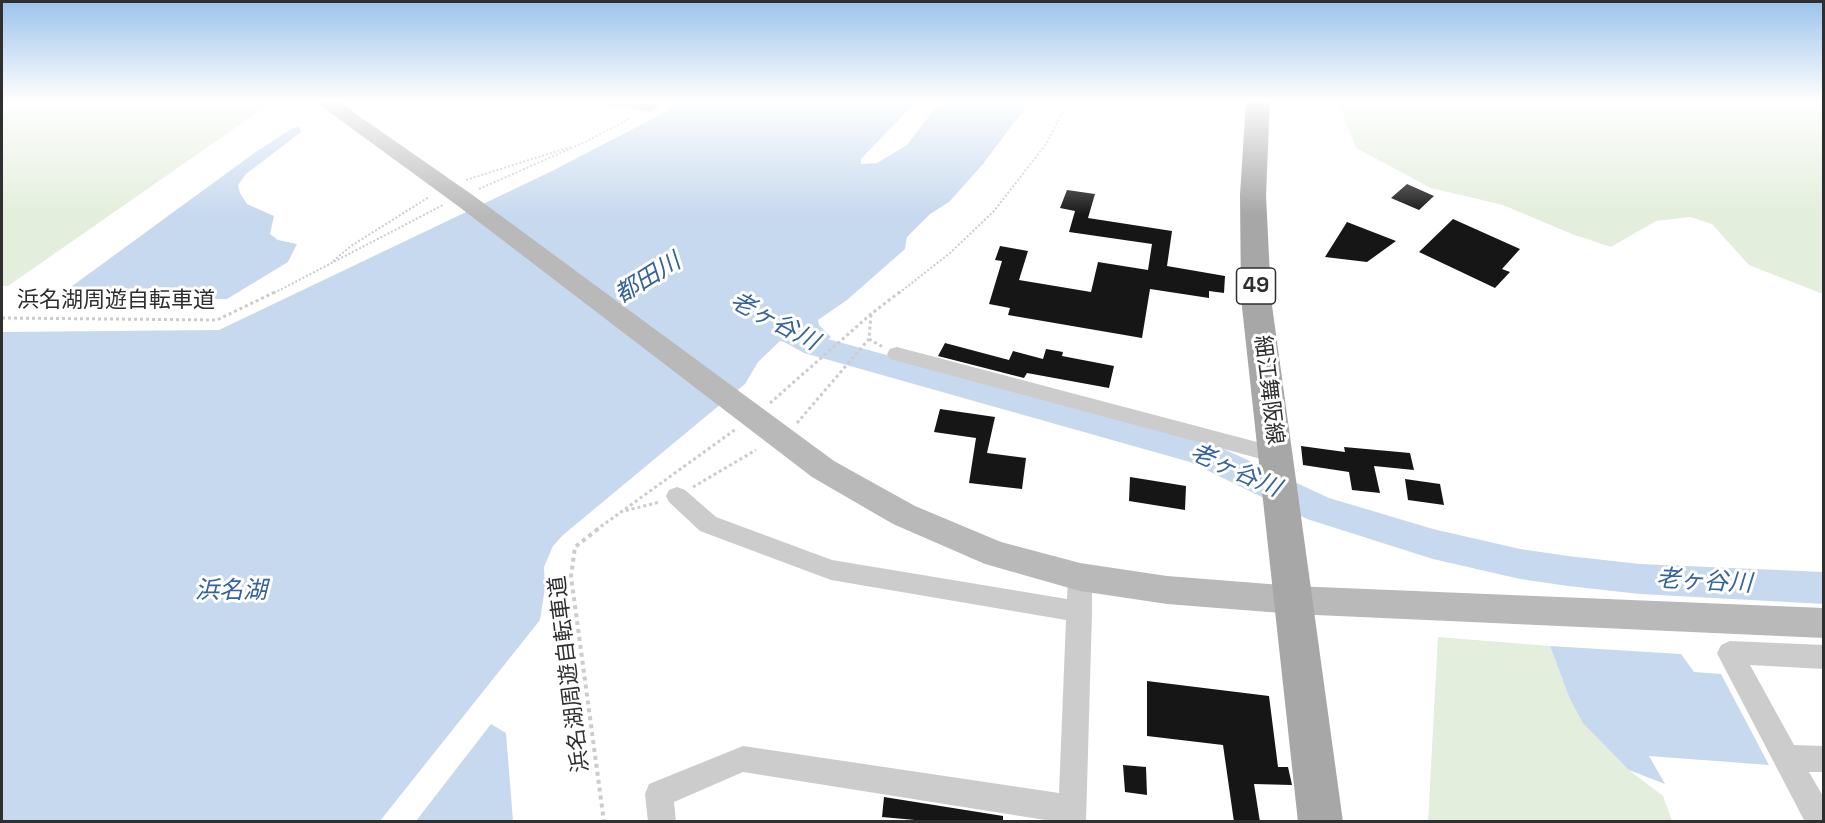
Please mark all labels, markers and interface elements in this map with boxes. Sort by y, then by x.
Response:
water label: 都田川 [610,248,686,310]
road number: 49 [1236,268,1276,304]
water label: 老ヶ谷川 [725,287,823,357]
street label: 浜名湖周遊自転車道 [17,288,215,314]
street label: 細江舞阪線 [1248,334,1288,446]
water label: 老ヶ谷川 [1185,438,1285,504]
water label: 老ヶ谷川 [1655,565,1753,599]
street label: 浜名湖周遊自転車道 [545,574,595,774]
water label: 浜名湖 [195,577,267,605]

